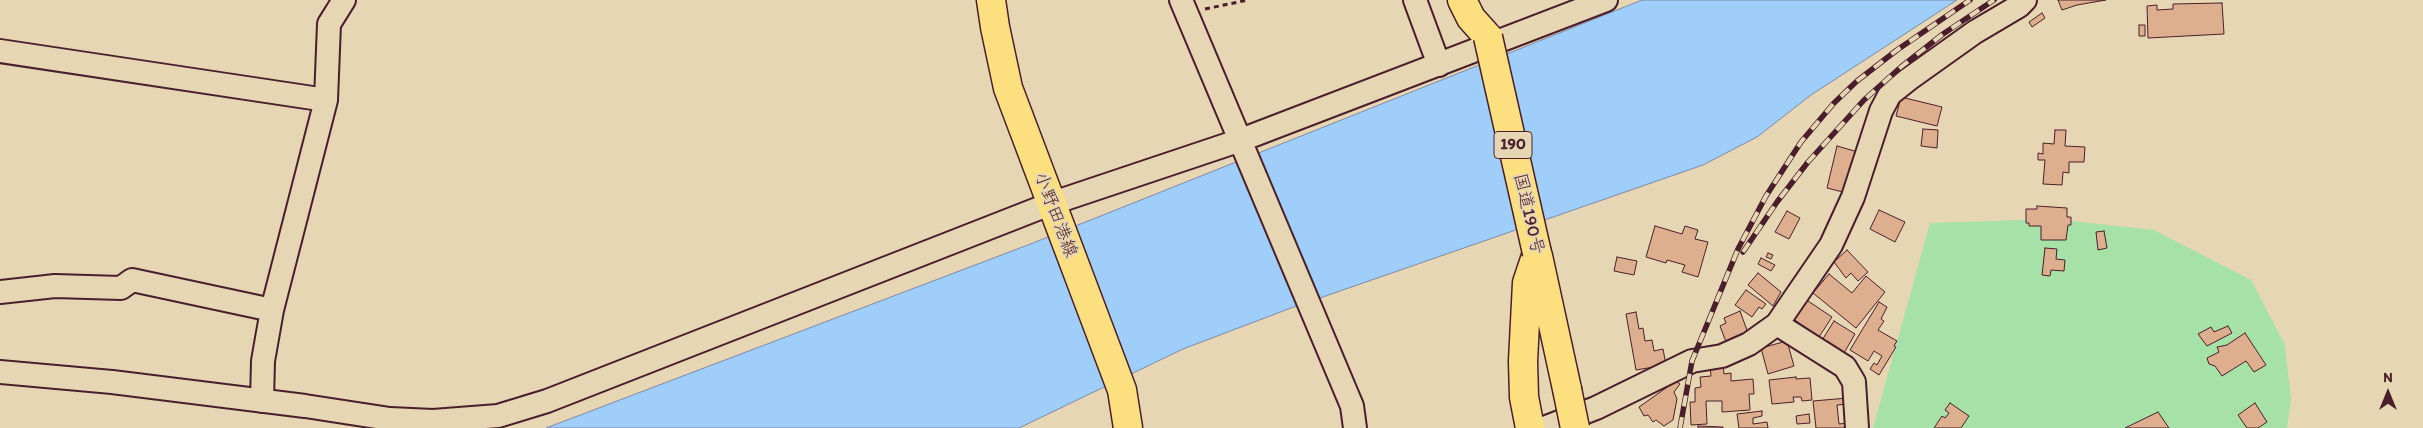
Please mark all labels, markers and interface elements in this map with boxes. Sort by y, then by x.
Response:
road number: 190 [1494,132,1532,158]
street label: 小野田港線 [1029,169,1081,261]
street label: 国道190号 [1508,171,1548,257]
north arrow [2363,368,2413,418]
text: N [2383,369,2393,386]

